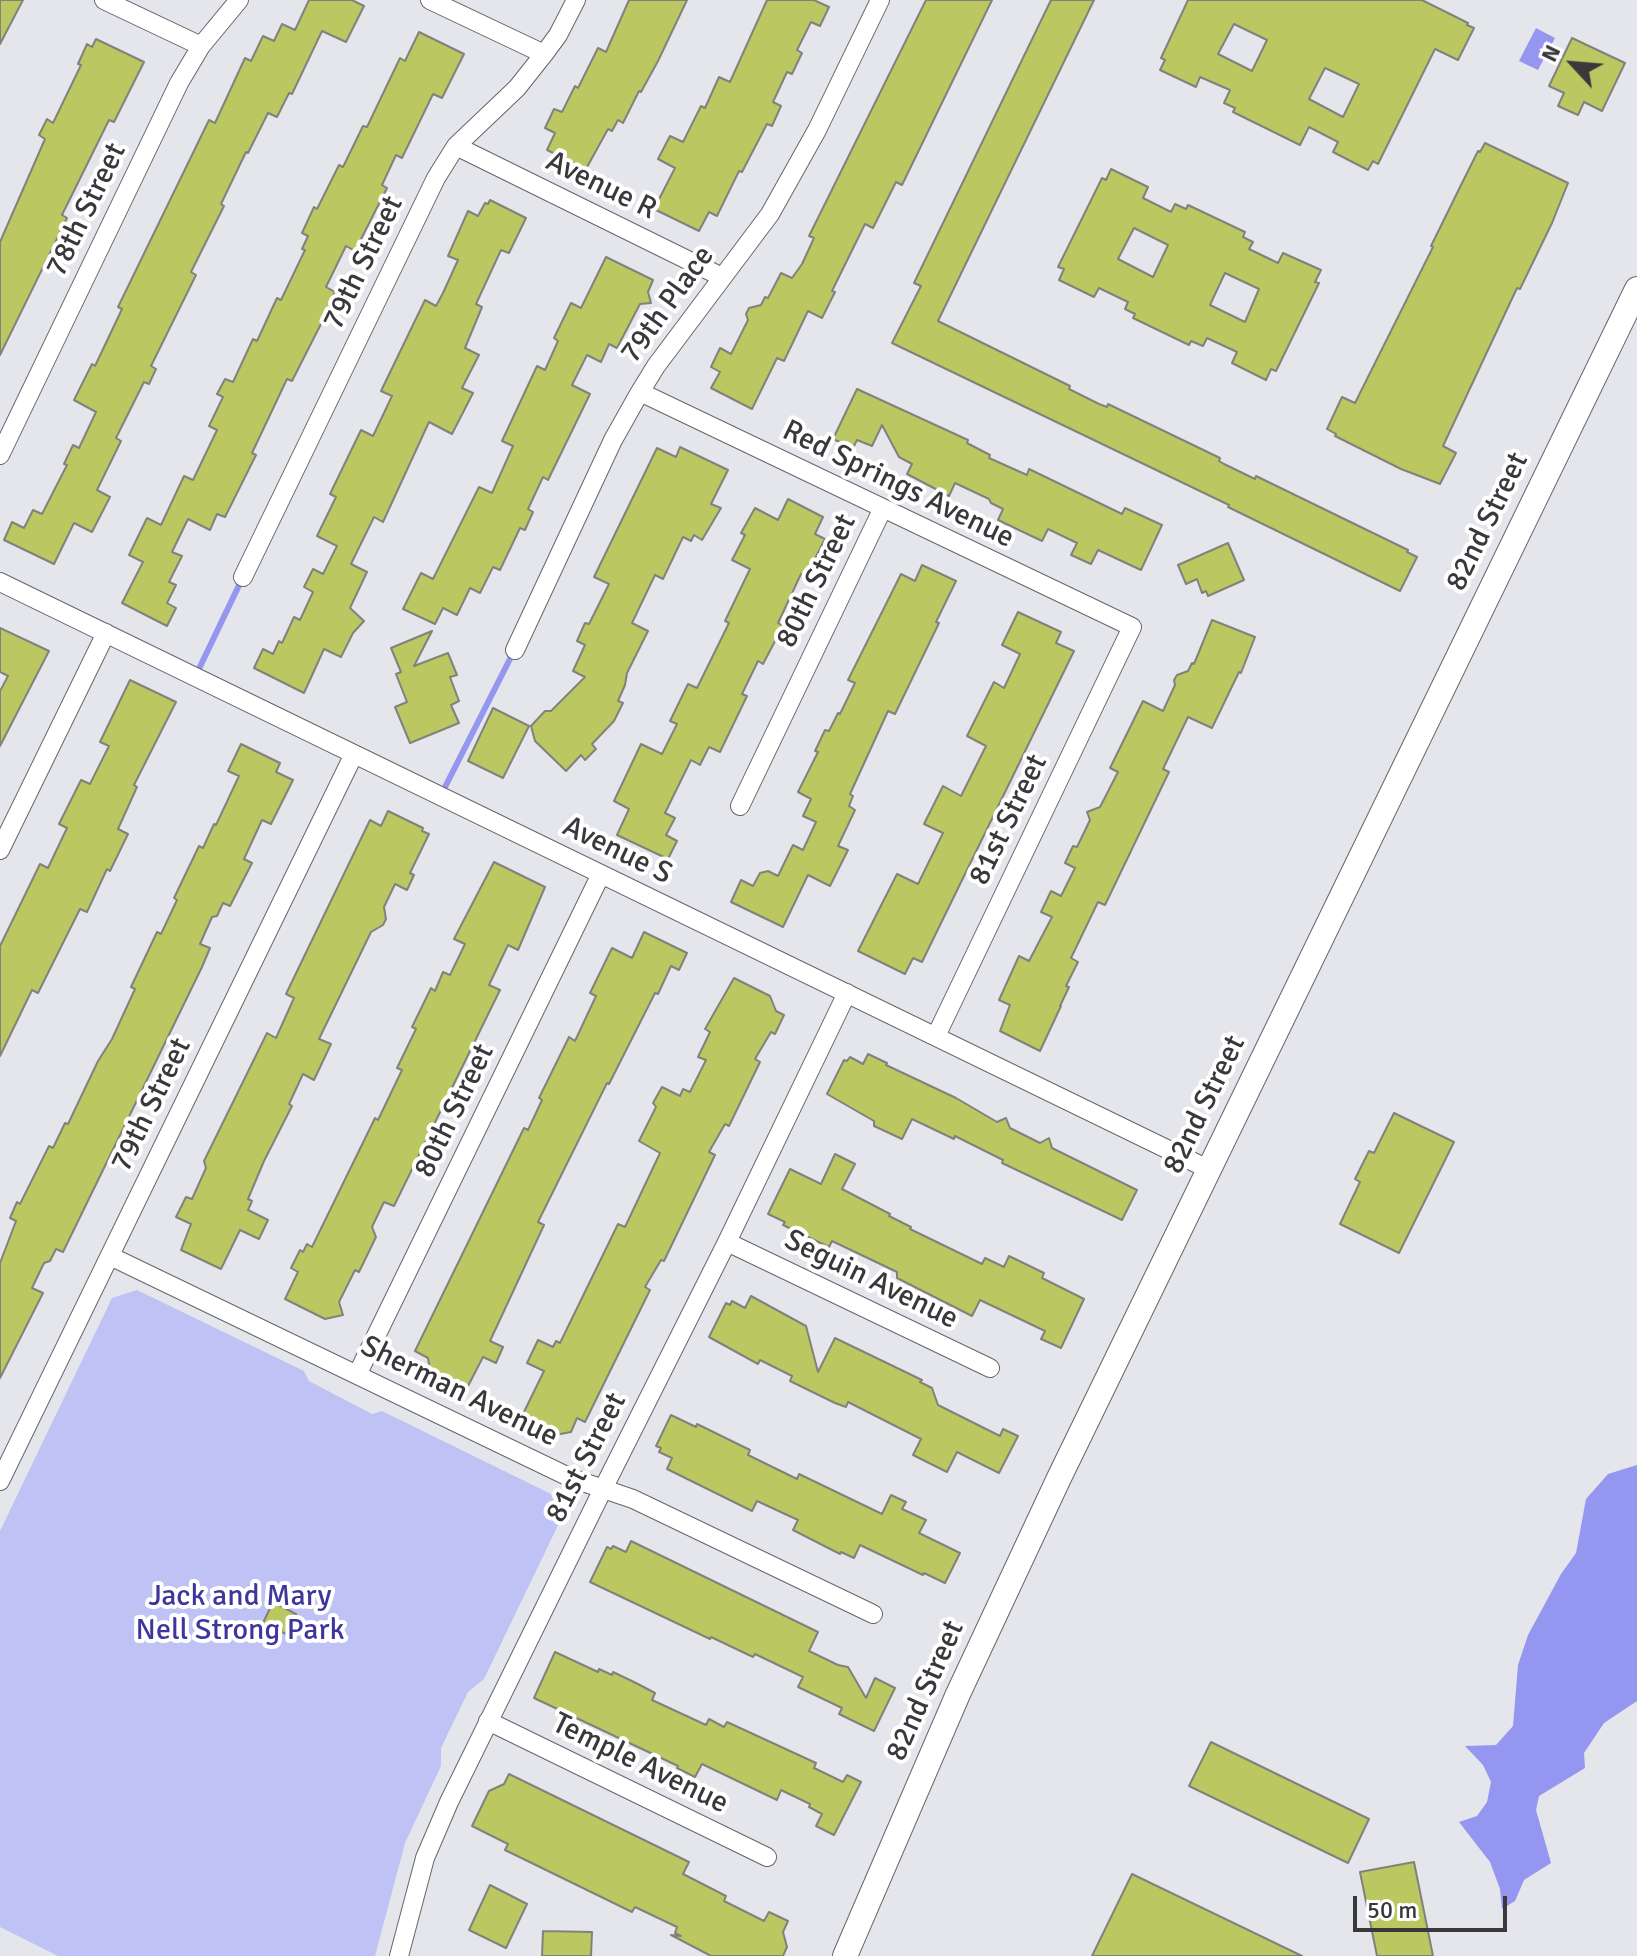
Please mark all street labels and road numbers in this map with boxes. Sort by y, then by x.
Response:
street label: 78th Street [39,137,135,283]
street label: Avenue R [540,144,662,228]
street label: 79th Street [316,190,412,336]
street label: 79th Place [614,239,722,371]
street label: Red Springs Avenue [776,413,1020,557]
street label: 82nd Street [1439,447,1537,597]
street label: 80th Street [769,508,865,654]
street label: 81st Street [962,749,1056,891]
street label: Avenue S [556,809,678,893]
street label: 82nd Street [1156,1030,1254,1180]
street label: 79th Street [104,1032,200,1178]
street label: 80th Street [407,1038,503,1184]
street label: Seguin Avenue [778,1222,964,1338]
street label: Sherman Avenue [354,1329,564,1455]
street label: 81st Street [539,1387,635,1529]
street label: 82nd Street [879,1615,973,1767]
street label: Temple Avenue [546,1706,734,1822]

